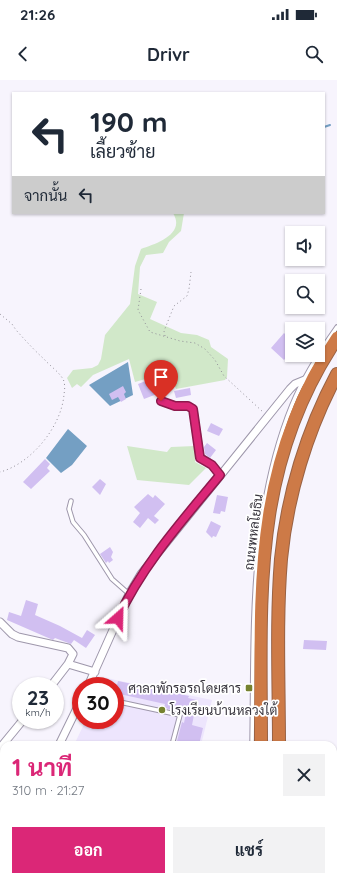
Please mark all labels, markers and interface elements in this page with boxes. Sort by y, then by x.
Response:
text: 21:26 [20,5,55,24]
icon: back [12,43,34,65]
text: Drivr [147,43,190,66]
icon: search [303,43,325,65]
text: 190 m [90,104,168,139]
icon: left [24,108,76,160]
text: เลี้ยวซ้าย [90,140,156,163]
icon: left [75,184,97,206]
text: จากนั้น [24,186,67,205]
map controls [285,226,325,362]
button: sound [285,226,325,266]
button: search [285,274,325,314]
button: layers [285,322,325,362]
pin [144,360,178,401]
icon: arrive [150,366,172,388]
street label: ถนนพหลโยธิน [240,493,266,571]
position arrow [97,597,139,639]
speed limit sign: 30 [72,677,124,729]
place label: ศาลาพักรอรถโดยสาร [128,680,241,696]
marker: ศาลาพักรอรถโดยสาร [244,683,254,693]
text: 23 [27,685,49,710]
place label: โรงเรียนบ้านหลวงใต้ [169,701,278,718]
marker: โรงเรียนบ้านหลวงใต้ [157,705,167,715]
text: km/h [25,706,51,719]
text: 1 นาที [12,752,72,782]
button: close [283,754,325,796]
text: 310 m · 21:27 [12,782,84,798]
button: ออก [12,827,165,873]
button: แชร์ [173,827,325,873]

